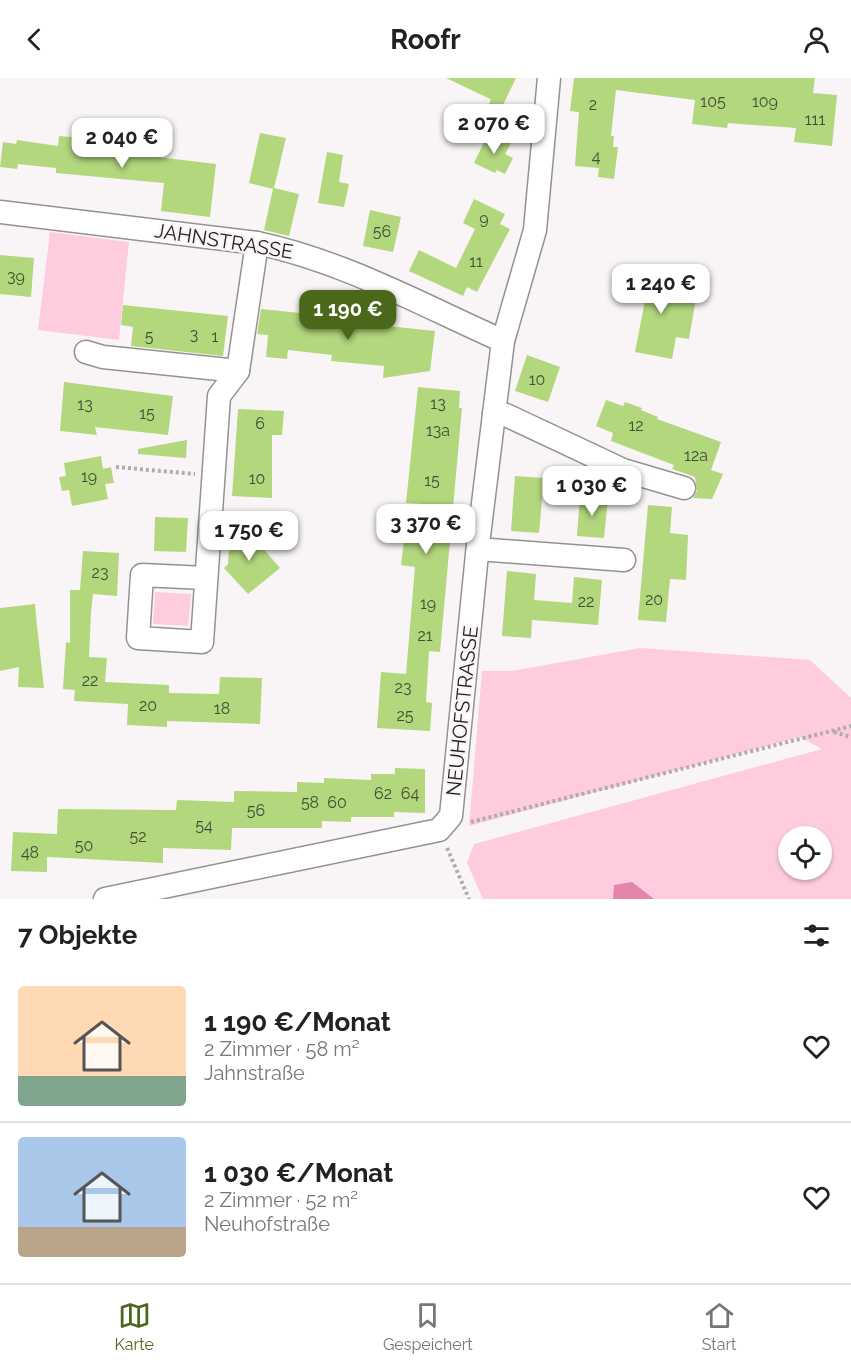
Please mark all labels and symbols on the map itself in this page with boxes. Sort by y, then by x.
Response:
house number: 105 [700,92,726,111]
house number: 109 [752,92,778,111]
house number: 2 [589,95,597,114]
pin: 2 070 € [439,104,549,155]
house number: 111 [805,110,825,129]
pin: 2 040 € [67,118,177,169]
house number: 4 [592,147,601,166]
house number: 9 [479,209,489,228]
street label: JAHNSTRASSE [153,218,295,264]
house number: 56 [373,222,391,241]
house number: 11 [469,252,483,271]
pin: 1 240 € [606,264,716,315]
house number: 39 [7,267,25,286]
pin: 1 190 € [293,290,403,341]
house number: 3 [190,325,198,344]
house number: 5 [145,327,154,346]
house number: 1 [212,327,219,346]
house number: 10 [529,370,545,389]
house number: 13 [430,394,446,413]
house number: 13 [77,395,93,414]
house number: 15 [139,404,155,423]
house number: 6 [255,414,265,433]
house number: 12 [628,416,644,435]
house number: 13a [426,421,450,440]
house number: 12a [684,446,708,465]
pin: 1 030 € [537,466,647,517]
house number: 19 [81,467,97,486]
house number: 10 [249,469,265,488]
house number: 15 [424,471,440,490]
pin: 3 370 € [371,504,481,555]
pin: 1 750 € [194,511,304,562]
house number: 23 [92,563,108,582]
house number: 20 [645,590,663,609]
house number: 22 [578,592,594,611]
house number: 19 [420,594,436,613]
street label: NEUHOFSTRASSE [441,625,483,797]
house number: 21 [417,626,433,645]
house number: 22 [82,671,98,690]
house number: 23 [395,678,411,697]
house number: 20 [139,696,157,715]
house number: 18 [214,699,230,718]
house number: 25 [396,706,414,725]
house number: 62 [374,784,392,803]
house number: 64 [401,784,419,803]
house number: 58 [301,793,319,812]
house number: 60 [327,793,347,812]
house number: 56 [247,801,265,820]
house number: 54 [195,816,213,835]
house number: 52 [129,827,147,846]
house number: 50 [75,836,93,855]
house number: 48 [21,843,39,862]

